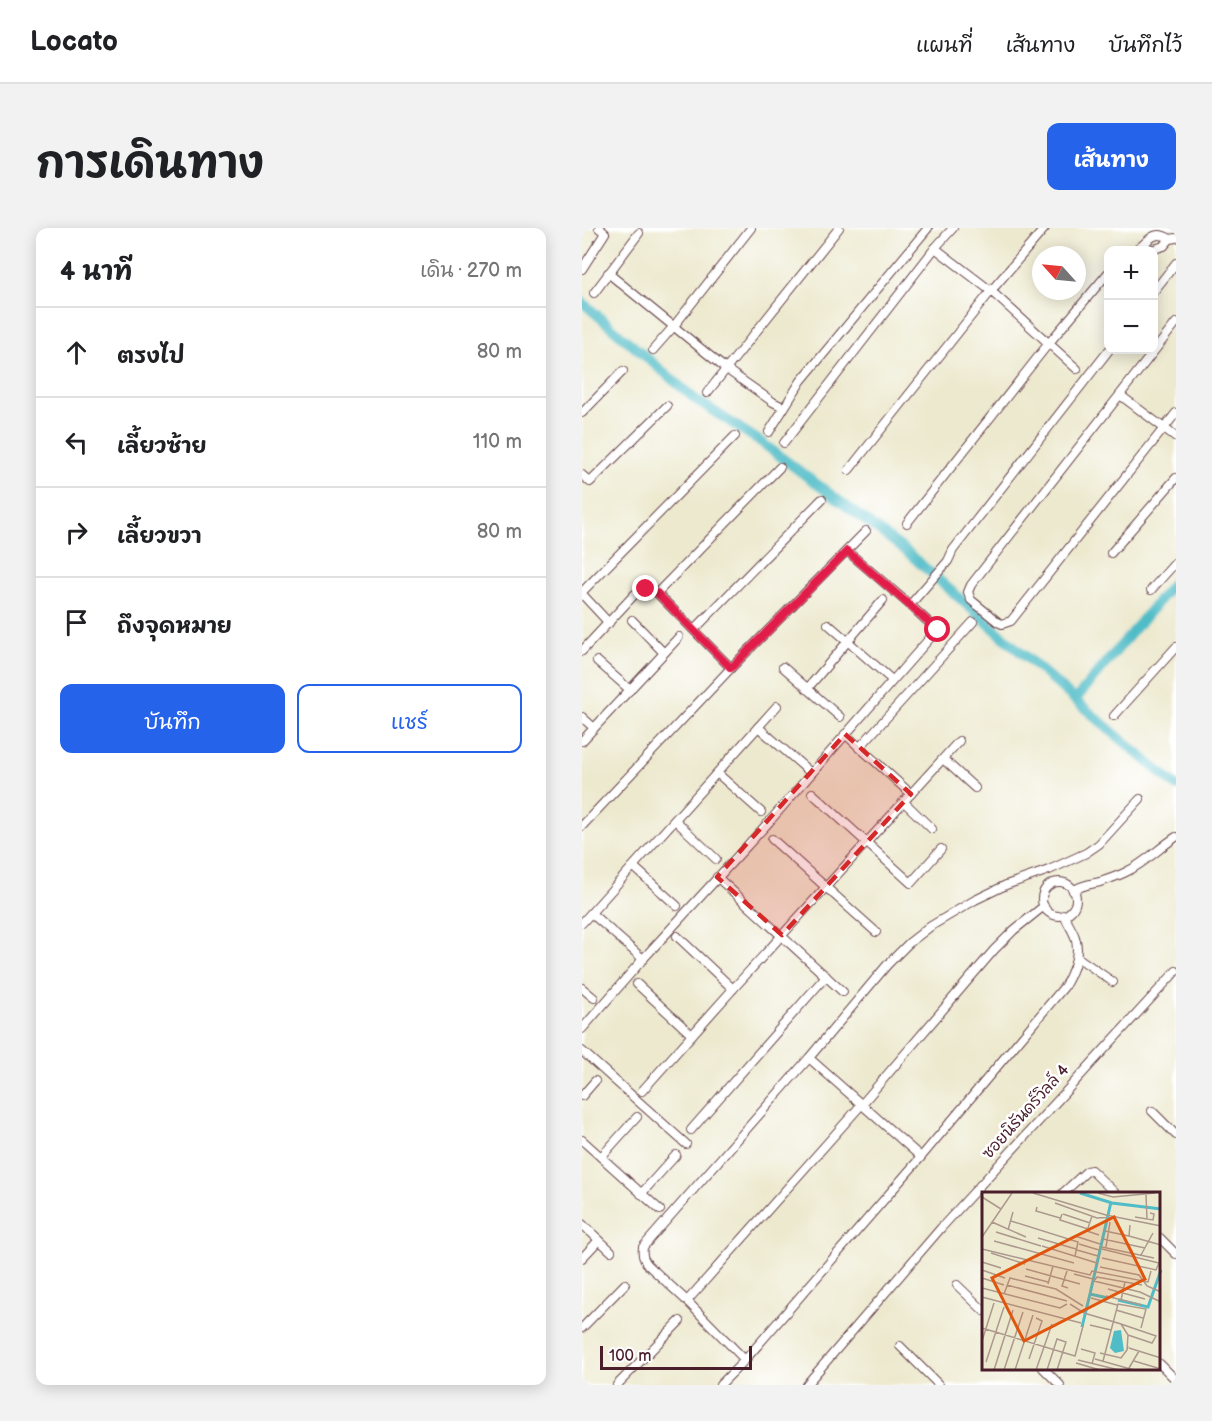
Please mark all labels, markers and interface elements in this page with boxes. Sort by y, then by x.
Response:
text: Locato [30,25,118,58]
text: แผนที่ [916,33,973,58]
text: เส้นทาง [1006,33,1075,58]
text: บันทึกไว้ [1108,33,1182,58]
button: เส้นทาง [1047,123,1176,190]
text: การเดินทาง [36,139,264,190]
north arrow [1032,246,1086,300]
map controls [1104,246,1158,354]
button: + [1104,246,1158,300]
text: 4 นาที [60,257,132,288]
text: เดิน · 270 m [420,259,522,283]
button: − [1104,300,1158,354]
icon: ahead [60,336,93,369]
text: 80 m [477,340,522,364]
text: ตรงไป [117,343,185,370]
icon: left [60,426,93,459]
text: 110 m [473,430,522,454]
text: เลี้ยวซ้าย [117,433,207,460]
icon: right [60,516,93,549]
text: 80 m [477,520,522,544]
text: เลี้ยวขวา [117,523,201,550]
route end [632,575,658,601]
icon: arrive [60,606,93,639]
text: ถึงจุดหมาย [117,613,232,640]
route start [924,616,950,642]
button: บันทึก [60,684,285,753]
button: แชร์ [297,684,522,753]
street label: ซอยนิรันดร์วิลล์ 4 [976,1059,1074,1163]
inset map [982,1192,1161,1370]
scale bar [600,1343,752,1370]
text: 100 m [609,1347,652,1366]

